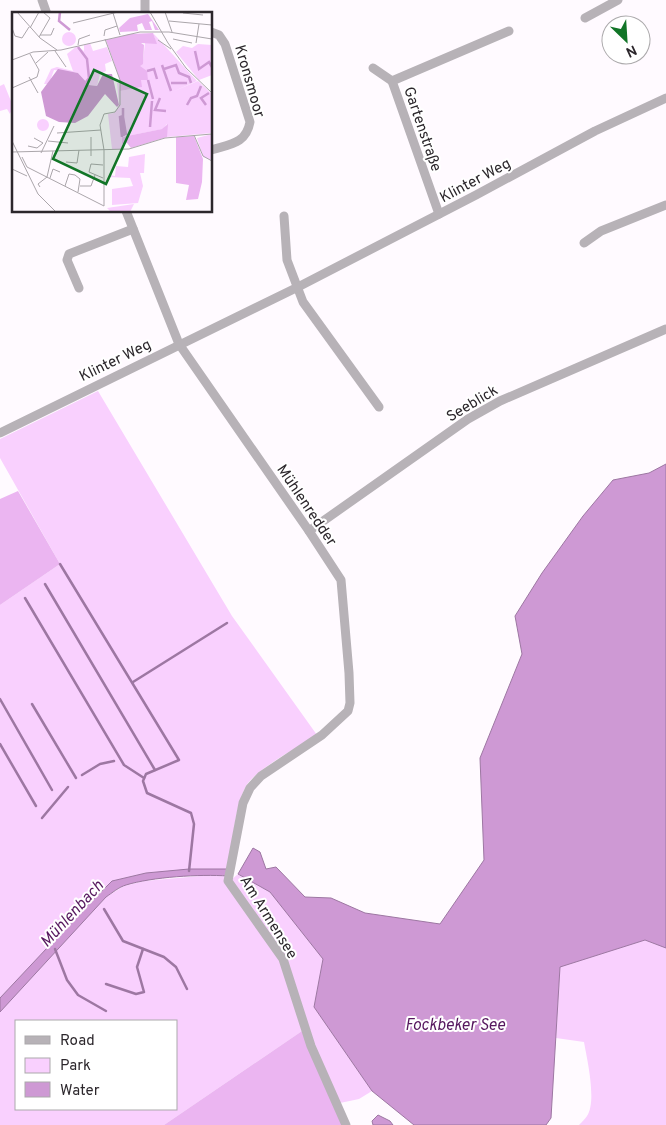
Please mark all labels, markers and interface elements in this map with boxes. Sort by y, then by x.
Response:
inset map [12,12,212,212]
north arrow [601,15,651,65]
text: N [623,41,639,60]
street label: Kronsmoor [229,43,268,120]
street label: Gartenstraße [398,85,445,174]
street label: Klinter Weg [437,155,514,208]
street label: Klinter Weg [77,336,155,387]
street label: Seeblick [444,382,502,427]
street label: Mühlenredder [271,461,340,550]
street label: Am Armensee [235,873,301,963]
water label: Mühlenbach [36,876,109,952]
water label: Fockbeker See [405,1016,506,1036]
legend [15,1020,178,1110]
text: Road [60,1032,95,1051]
text: Park [60,1057,91,1076]
text: Water [60,1082,100,1101]

